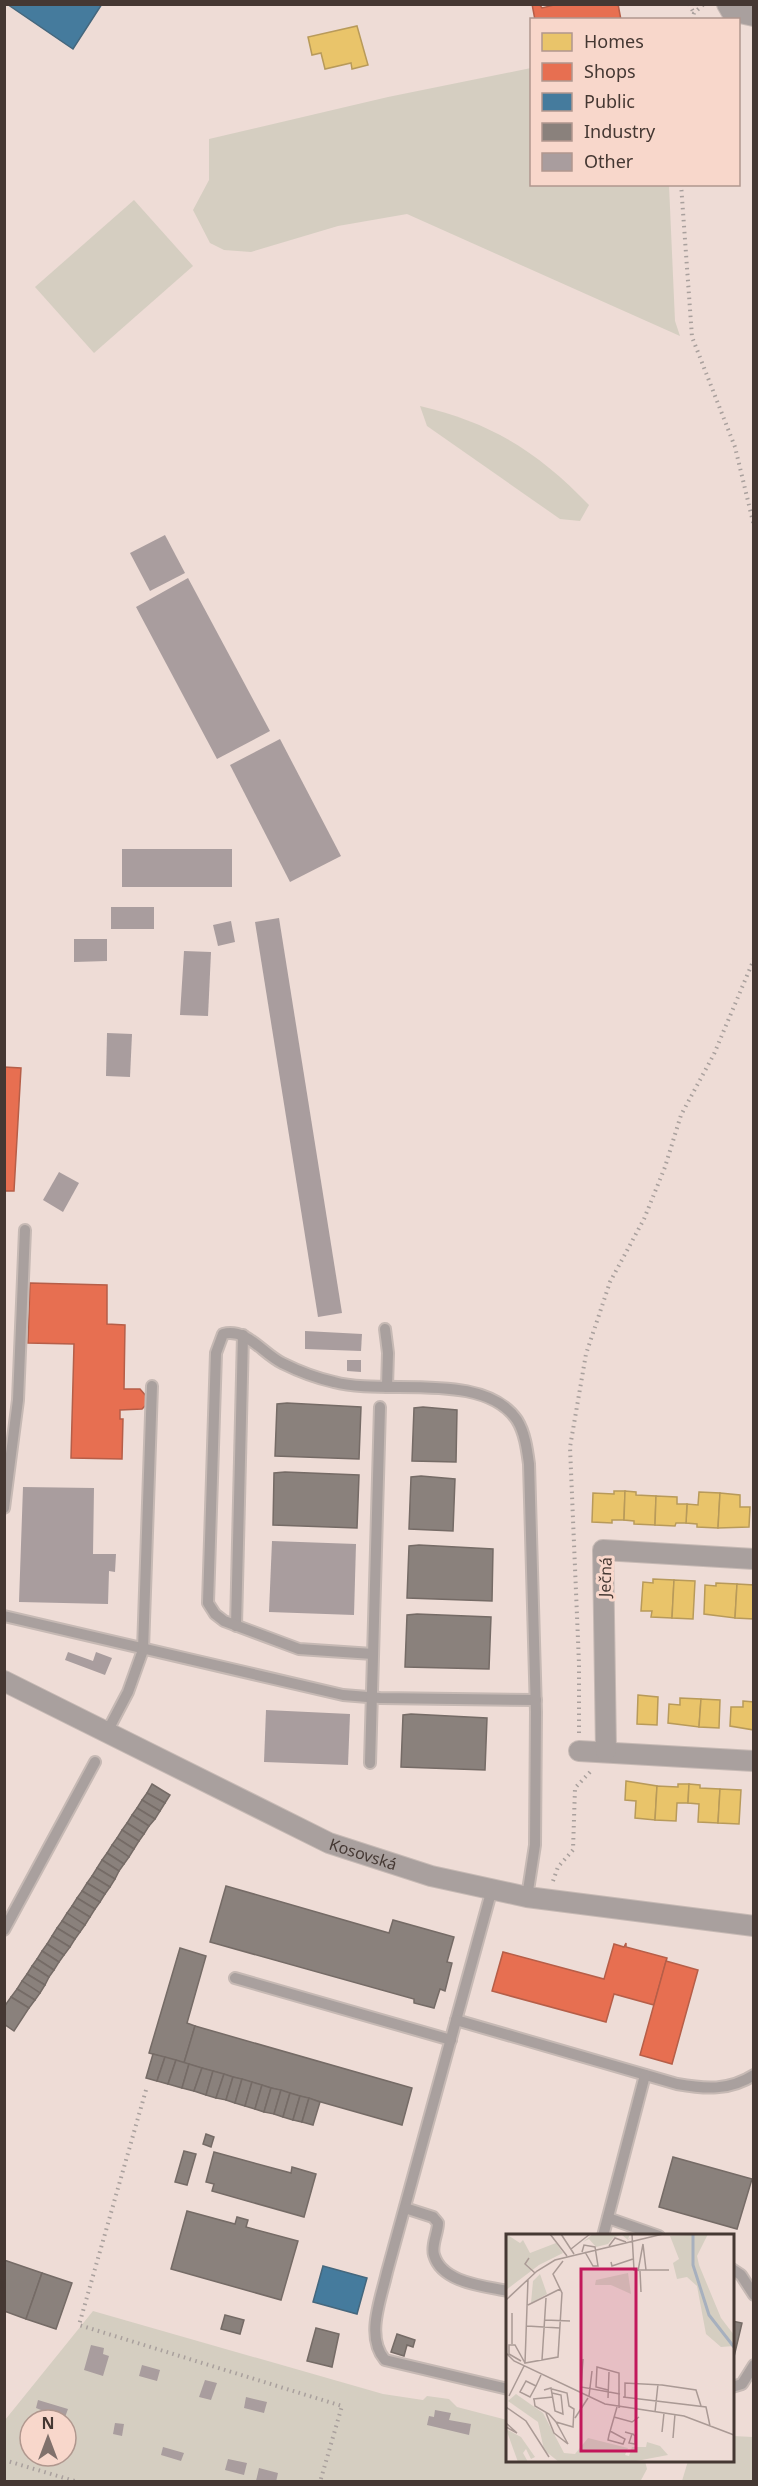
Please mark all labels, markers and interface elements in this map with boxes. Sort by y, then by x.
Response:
legend [530,18,740,186]
text: Homes [584,29,644,53]
text: Shops [584,59,636,83]
text: Public [584,89,635,113]
text: Industry [584,119,656,143]
text: Other [584,149,634,173]
street label: Ječná [593,1557,617,1599]
street label: Kosovská [326,1833,400,1875]
inset map [506,2234,734,2462]
north arrow [18,2408,78,2468]
text: N [41,2412,55,2434]

